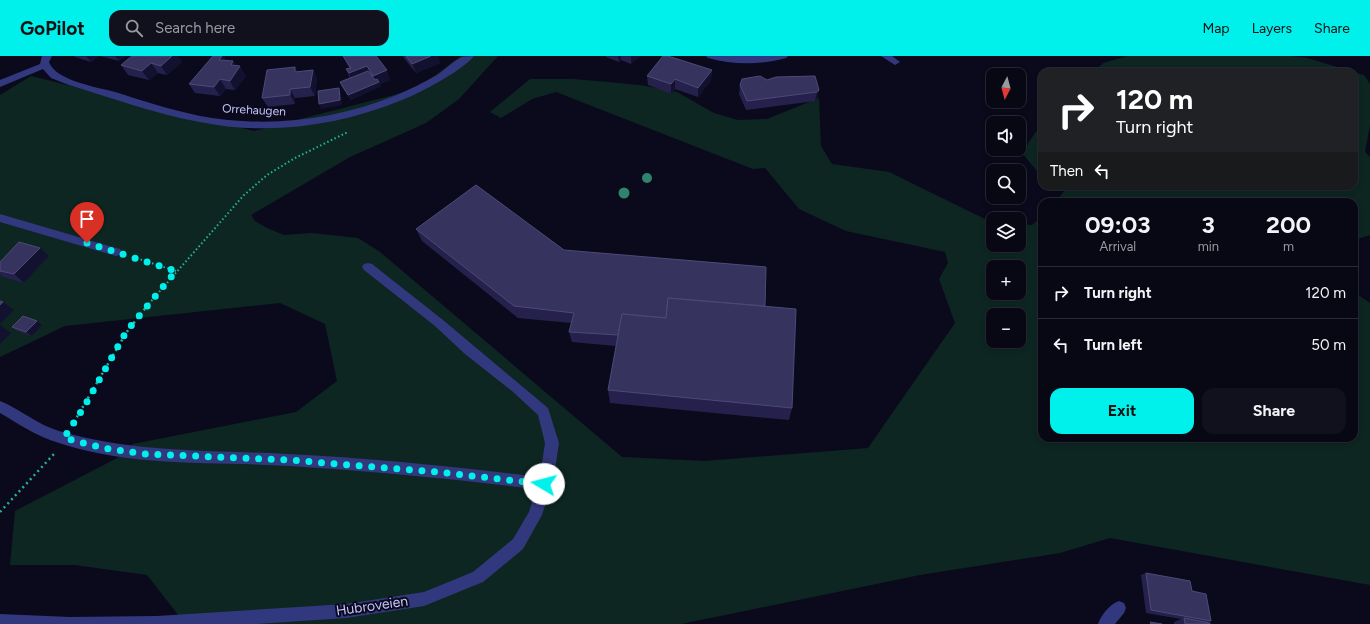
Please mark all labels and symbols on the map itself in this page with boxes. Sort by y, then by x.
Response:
north arrow [986,68,1026,108]
street label: Orrehaugen [222,101,287,119]
pin [70,202,104,243]
position arrow [523,463,565,505]
street label: Hubroveien [335,593,409,619]

